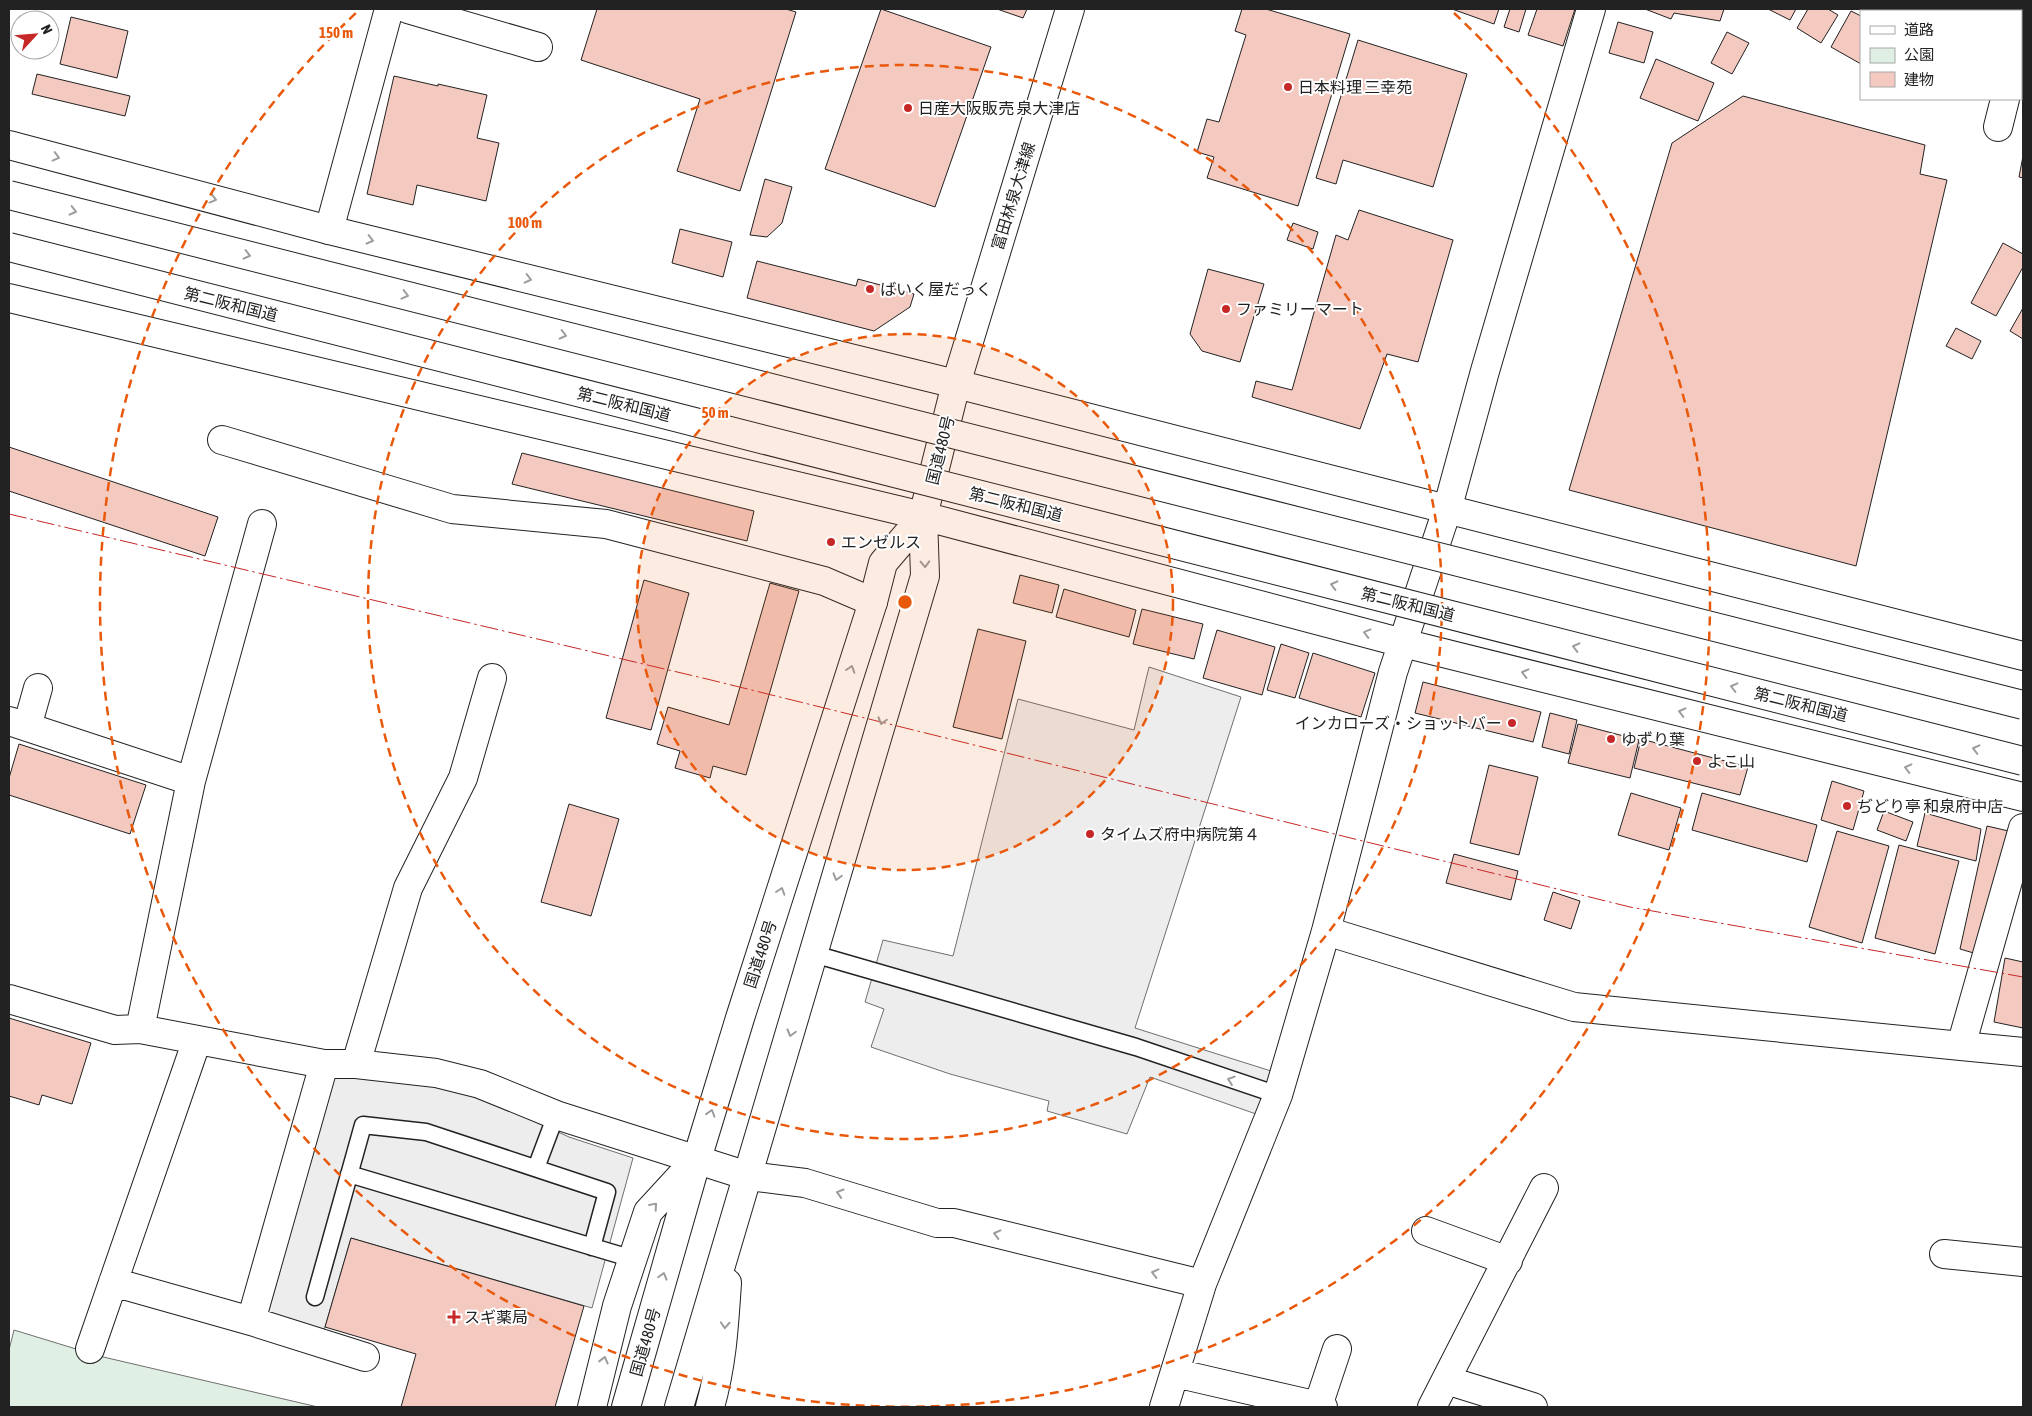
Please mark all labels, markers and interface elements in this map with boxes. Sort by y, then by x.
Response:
north arrow [10,10,60,60]
legend [1860,10,2022,100]
text: 道路 [1904,21,1934,38]
text: N [38,22,56,37]
text: 150 m [319,24,353,41]
text: 公園 [1904,46,1934,63]
text: 建物 [1904,71,1934,88]
place label: 日本料理 三幸苑 [1298,78,1412,96]
marker: 日本料理 三幸苑 [1282,81,1294,93]
place label: 日産大阪販売 泉大津店 [918,99,1080,117]
marker: 日産大阪販売 泉大津店 [902,102,914,114]
street label: 富田林泉大津線 [988,140,1038,252]
one-way arrow [51,152,59,162]
one-way arrow [209,193,217,204]
one-way arrow [68,205,77,216]
text: 100 m [508,214,542,231]
one-way arrow [366,234,375,245]
one-way arrow [243,249,252,260]
one-way arrow [524,273,532,283]
place label: ばいく屋だっく [880,280,992,298]
marker: ばいく屋だっく [864,283,876,295]
street label: 第二阪和国道 [182,284,280,324]
one-way arrow [401,289,409,300]
place label: ファミリーマート [1236,300,1364,318]
marker: ファミリーマート [1220,303,1232,315]
one-way arrow [558,329,567,340]
street label: 第二阪和国道 [575,384,673,424]
text: 50 m [702,404,729,421]
street label: 国道480号 [923,414,957,486]
street label: 第二阪和国道 [967,484,1065,524]
place label: エンゼルス [841,533,921,551]
marker: エンゼルス [825,536,837,548]
one-way arrow [919,561,930,569]
one-way arrow [1330,580,1339,591]
street label: 第二阪和国道 [1359,584,1457,624]
centre of rings [896,593,914,611]
one-way arrow [1363,628,1372,639]
one-way arrow [1572,642,1581,653]
one-way arrow [846,666,856,674]
one-way arrow [1520,668,1529,679]
one-way arrow [1729,682,1738,693]
street label: 第二阪和国道 [1752,684,1850,724]
one-way arrow [1678,707,1687,718]
place label: インカローズ・ショットバー [1295,714,1502,732]
one-way arrow [878,716,888,724]
marker: インカローズ・ショットバー [1506,717,1518,729]
place label: ゆずり葉 [1621,730,1685,748]
marker: ゆずり葉 [1605,733,1617,745]
one-way arrow [1972,744,1980,755]
place label: よこ山 [1707,752,1755,770]
marker: よこ山 [1691,755,1703,767]
one-way arrow [1904,763,1912,774]
place label: ぢどり亭 和泉府中店 [1857,797,2003,815]
marker: ぢどり亭 和泉府中店 [1841,800,1853,812]
place label: タイムズ府中病院第４ [1100,825,1260,843]
marker: タイムズ府中病院第４ [1084,828,1096,840]
one-way arrow [832,872,842,880]
one-way arrow [775,887,785,896]
street label: 国道480号 [741,918,779,990]
one-way arrow [786,1028,796,1036]
one-way arrow [1228,1076,1236,1086]
one-way arrow [705,1109,715,1117]
one-way arrow [837,1189,845,1199]
one-way arrow [648,1203,657,1212]
one-way arrow [992,1229,1001,1240]
one-way arrow [1151,1268,1159,1278]
one-way arrow [658,1273,668,1281]
street label: 国道480号 [627,1306,663,1378]
place label: スギ薬局 [464,1308,528,1326]
marker: スギ薬局 [448,1311,460,1323]
one-way arrow [719,1321,730,1329]
one-way arrow [598,1356,608,1364]

